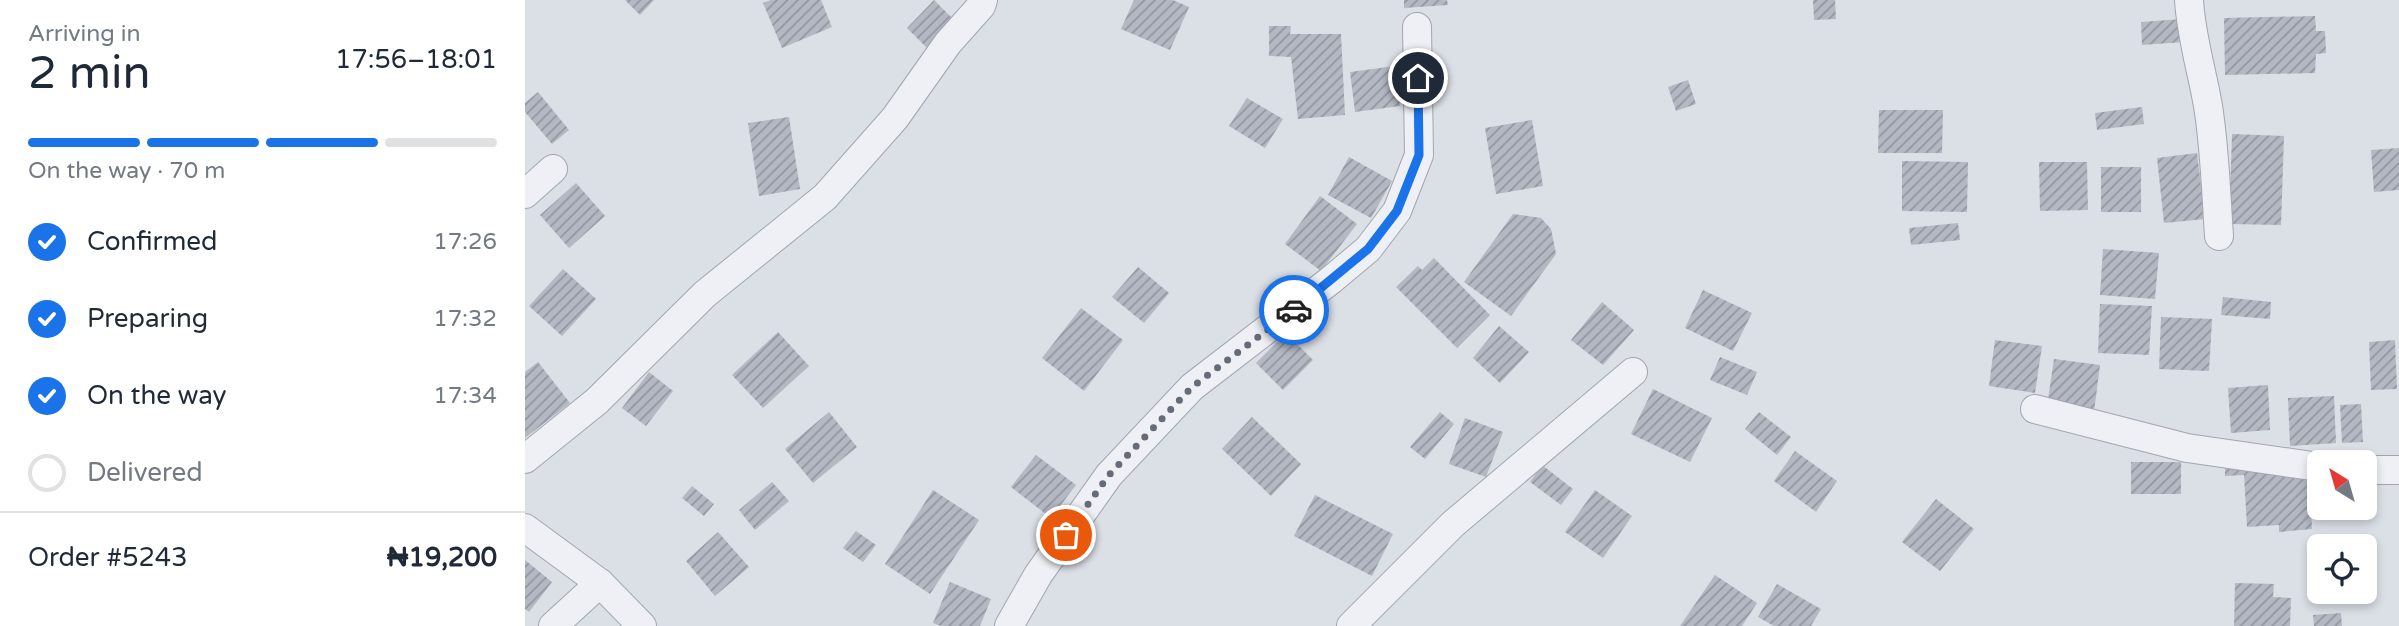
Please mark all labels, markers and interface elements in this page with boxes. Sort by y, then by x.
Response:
text: Arriving in [28,20,141,48]
text: 17:56–18:01 [335,44,497,75]
text: 2 min [28,46,151,101]
pin [1388,48,1448,108]
icon: home [1399,59,1437,97]
text: On the way · 70 m [28,157,225,185]
icon: check [28,223,66,261]
text: Confirmed [87,226,217,257]
text: 17:26 [433,228,497,256]
courier [1259,275,1329,345]
icon: car [1275,291,1313,329]
icon: check [28,300,66,338]
text: Preparing [87,303,208,334]
text: 17:32 [433,305,497,333]
icon: check [28,377,66,415]
text: On the way [87,380,227,411]
text: 17:34 [433,382,497,410]
north arrow [2307,450,2377,520]
map controls [2307,450,2377,604]
text: Delivered [87,457,203,488]
pin [1036,505,1096,565]
icon: bag [1047,516,1085,554]
button: locate [2307,534,2377,604]
text: Order #5243 [28,542,188,573]
text: ₦19,200 [387,542,497,573]

